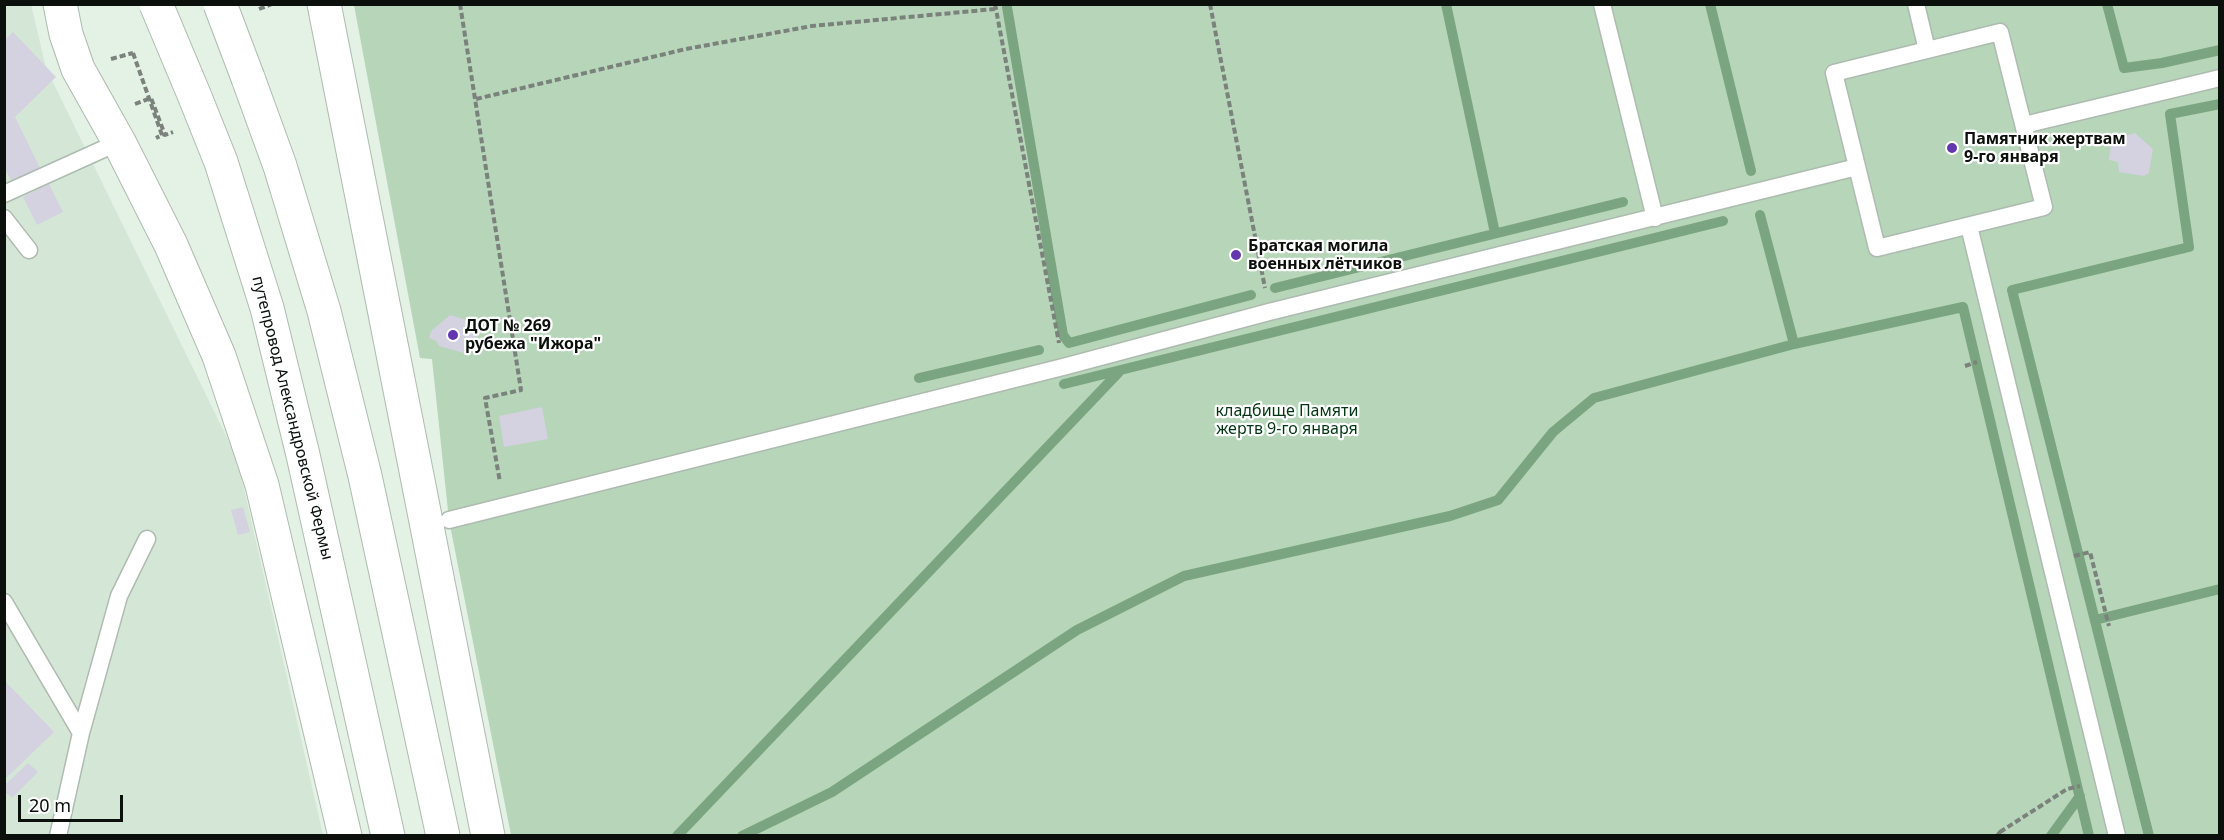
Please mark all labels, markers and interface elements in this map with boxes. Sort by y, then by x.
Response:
place label: Памятник жертвам 9-го января [1964,129,2126,167]
marker: Памятник жертвам 9-го января [1945,141,1959,155]
place label: Братская могила военных лётчиков [1248,236,1402,274]
marker: Братская могила военных лётчиков [1229,248,1243,262]
street label: путепровод Александровской Фермы [247,274,337,562]
place label: ДОТ № 269 рубежа "Ижора" [465,316,601,354]
marker: ДОТ № 269 рубежа "Ижора" [446,328,460,342]
park label: кладбище Памяти жертв 9-го января [1216,401,1358,439]
scale bar [21,783,126,821]
text: 20 m [29,793,71,817]

